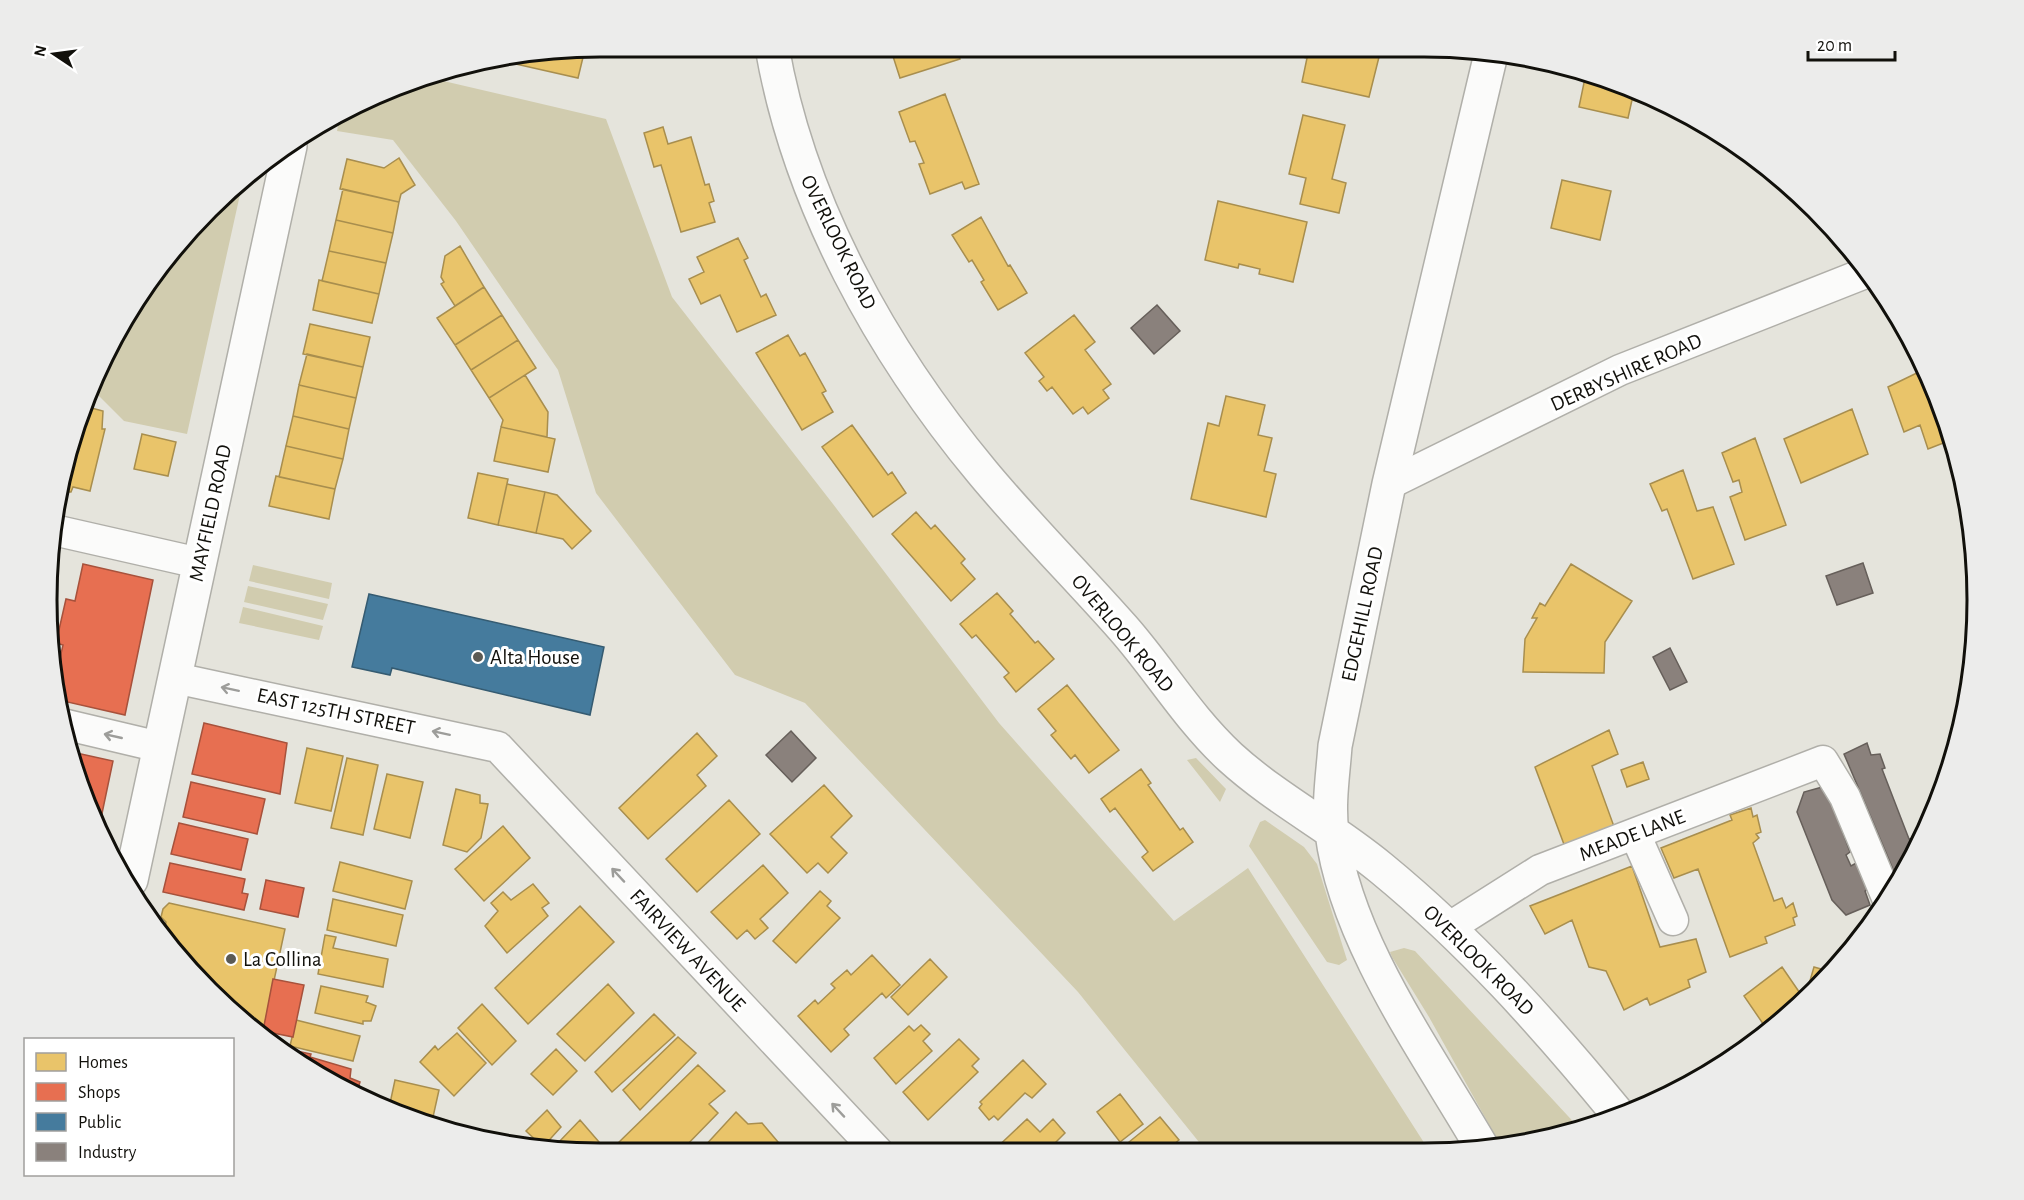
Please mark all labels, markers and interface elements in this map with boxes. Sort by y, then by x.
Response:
north arrow [24,24,84,84]
scale bar [1808,24,1895,62]
text: 20 m [1817,37,1852,55]
text: N [31,44,49,58]
street label: OVERLOOK ROAD [797,172,880,313]
street label: DERBYSHIRE ROAD [1547,330,1705,415]
street label: MAYFIELD ROAD [186,443,235,584]
street label: EDGEHILL ROAD [1338,545,1387,684]
street label: OVERLOOK ROAD [1068,570,1178,696]
place label: Alta House [490,647,580,668]
marker: Alta House [471,650,485,664]
one-way arrow [220,683,240,694]
street label: EAST 125TH STREET [255,684,417,739]
one-way arrow [432,727,451,739]
one-way arrow [104,730,124,741]
street label: MEADE LANE [1576,806,1688,865]
one-way arrow [611,868,625,883]
street label: FAIRVIEW AVENUE [626,885,749,1015]
street label: OVERLOOK ROAD [1419,901,1538,1020]
place label: La Collina [243,949,322,970]
marker: La Collina [224,952,238,966]
legend [24,1038,234,1176]
text: Homes [78,1054,128,1072]
text: Shops [78,1084,120,1102]
one-way arrow [831,1102,845,1117]
text: Public [78,1114,121,1132]
text: Industry [78,1144,137,1162]

